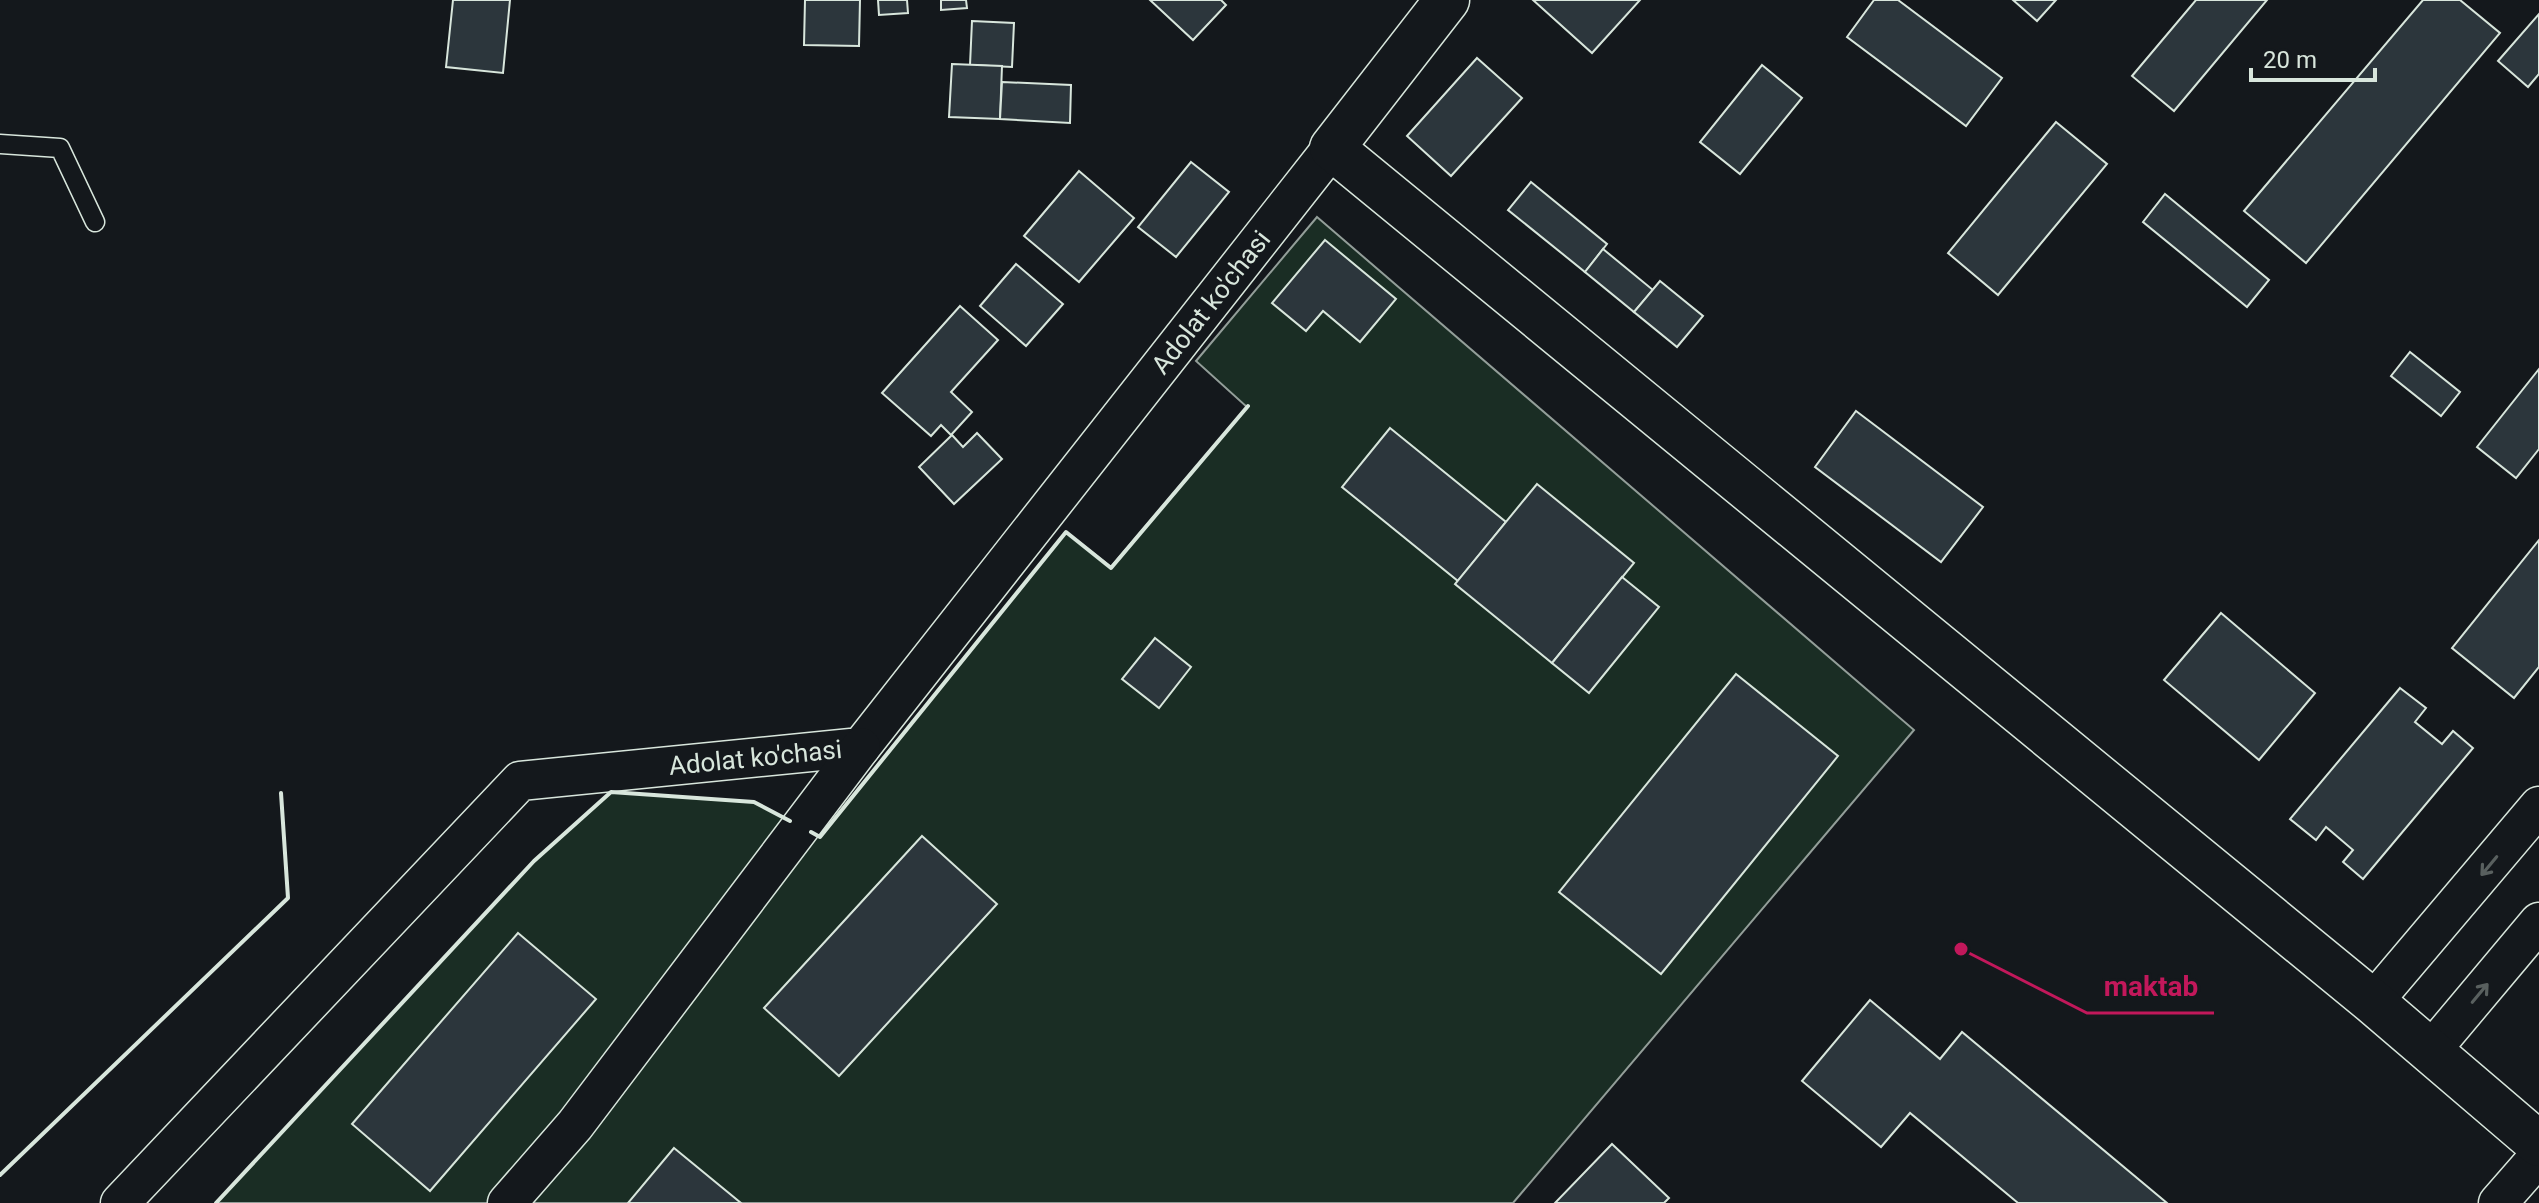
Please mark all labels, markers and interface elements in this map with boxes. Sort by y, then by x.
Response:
scale bar [2251,32,2375,82]
text: 20 m [2263,46,2317,74]
street label: Adolat ko'chasi [1145,225,1276,380]
street label: Adolat ko'chasi [667,734,843,781]
one-way arrow [2480,855,2498,876]
callout: maktab [2087,961,2214,1013]
text: maktab [2104,970,2198,1003]
one-way arrow [2471,983,2489,1004]

